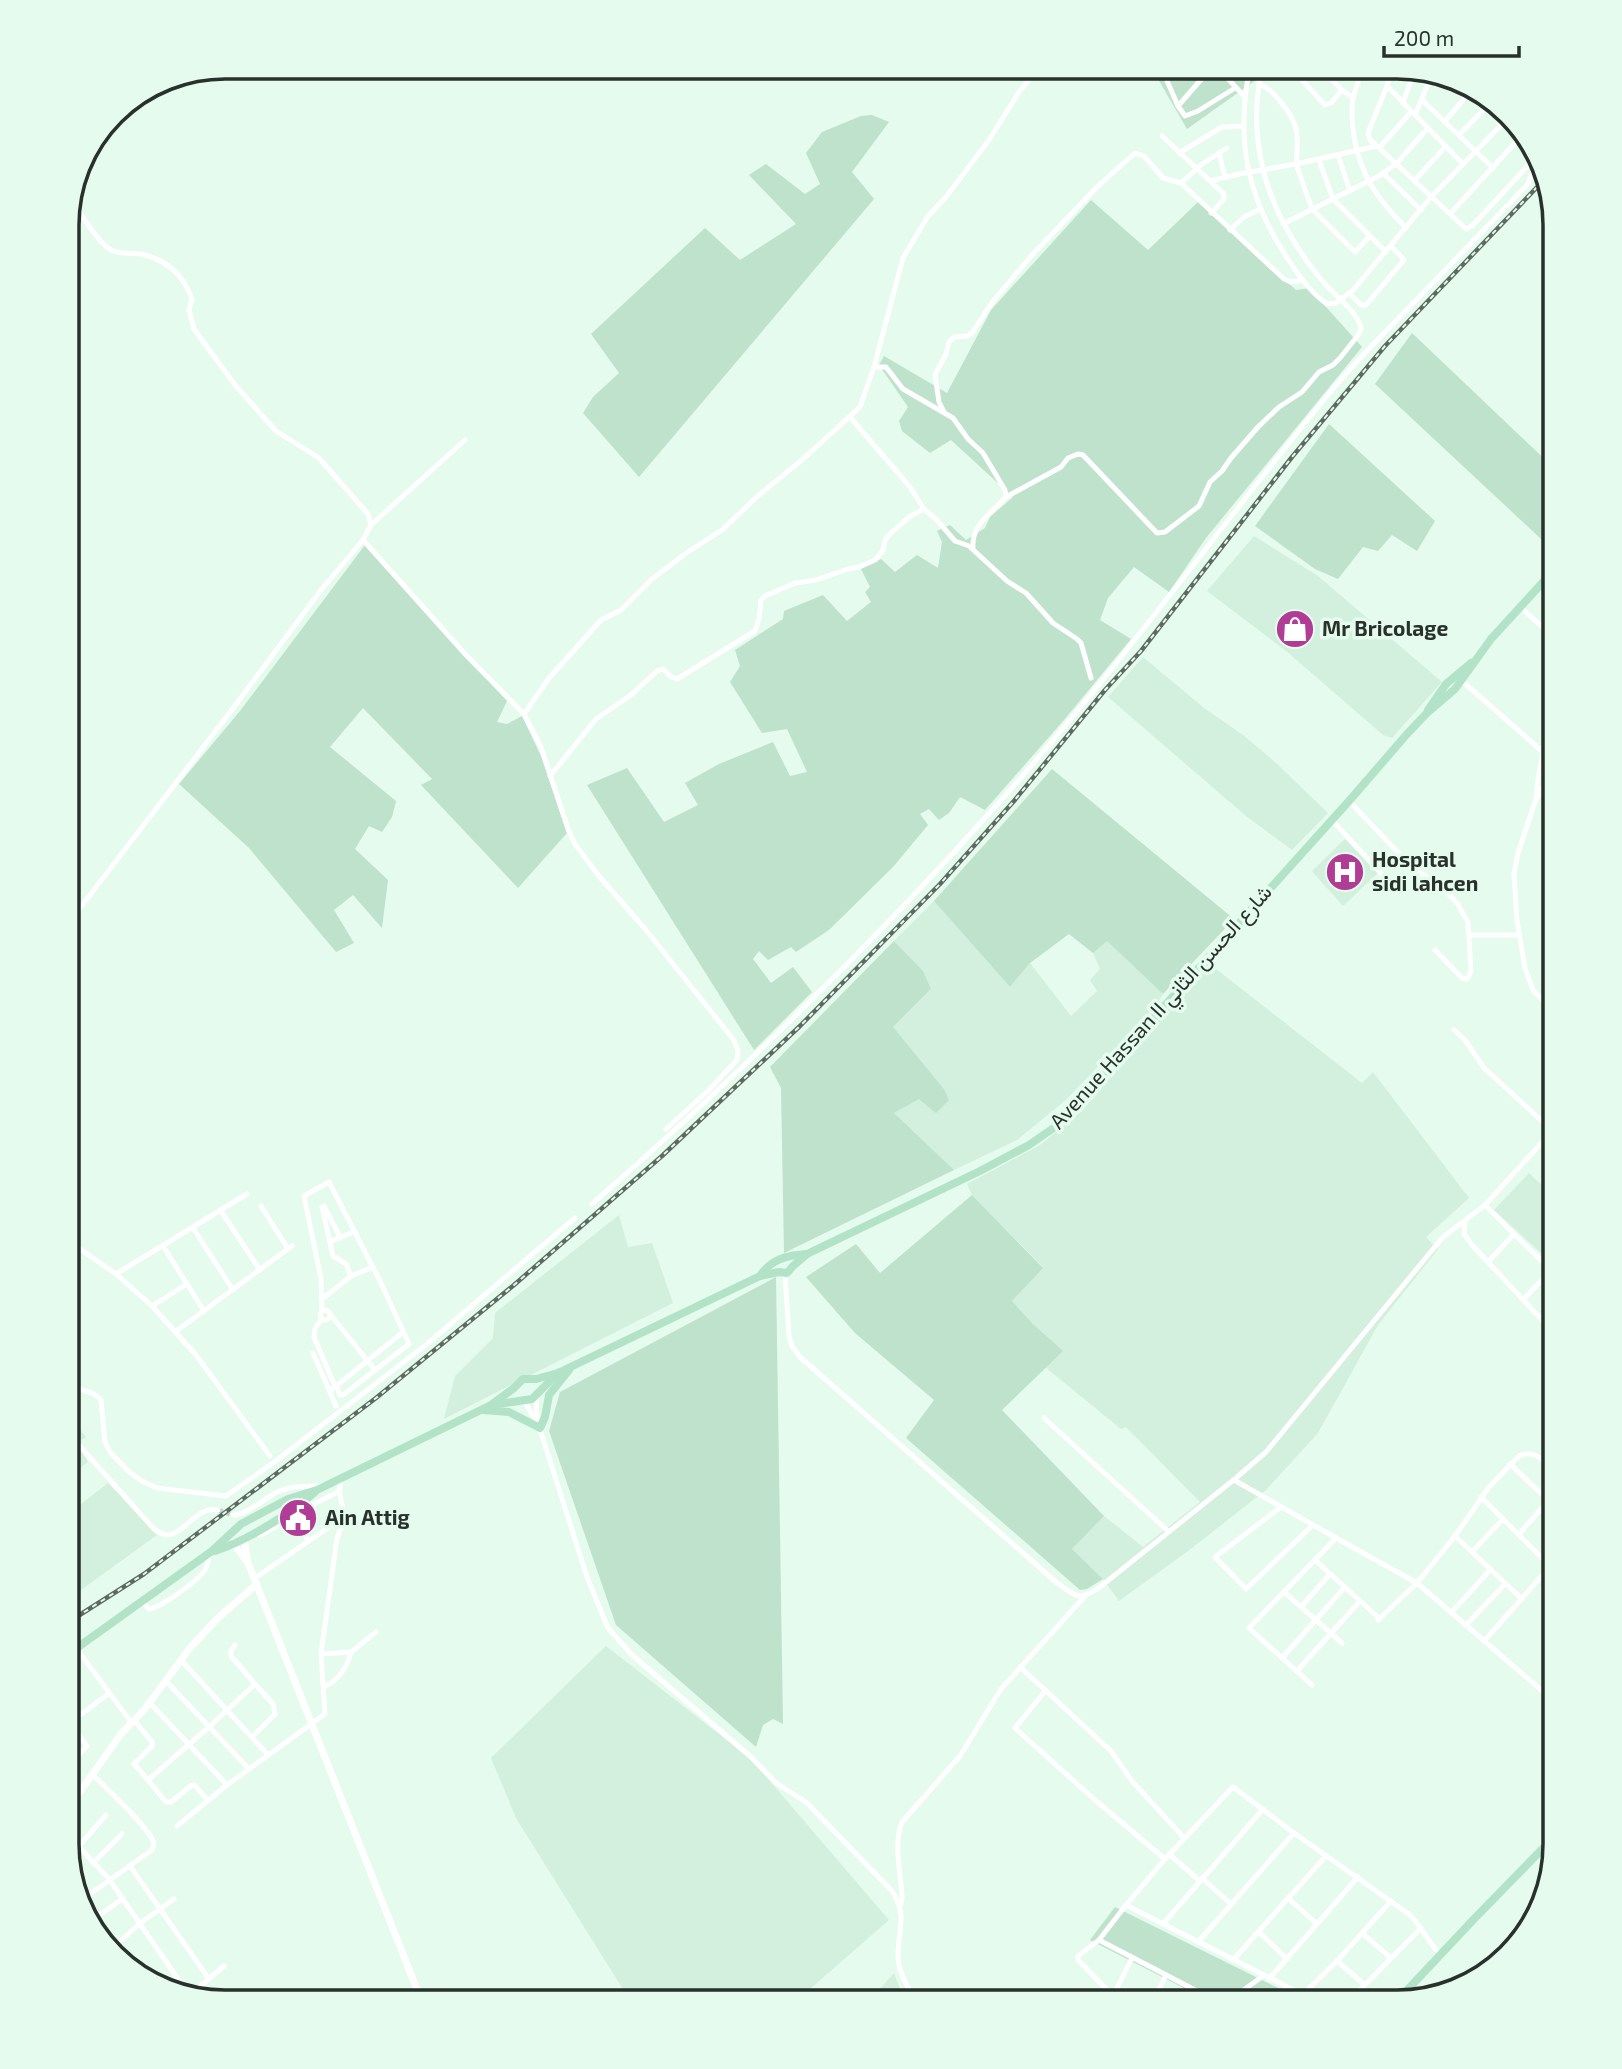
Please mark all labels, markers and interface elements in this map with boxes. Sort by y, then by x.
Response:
scale bar [1384,14,1519,58]
text: 200 m [1394,25,1454,50]
shop icon: Mr Bricolage [1274,608,1316,650]
place label: Mr Bricolage [1322,615,1448,640]
place label: Hospital sidi lahcen [1372,846,1478,895]
hospital icon: Hospital sidi lahcen [1324,851,1366,893]
street label: Avenue Hassan II شارع الحسن الثاني [1044,879,1281,1137]
public building icon: Ain Attig [277,1497,319,1539]
place label: Ain Attig [325,1504,410,1529]

